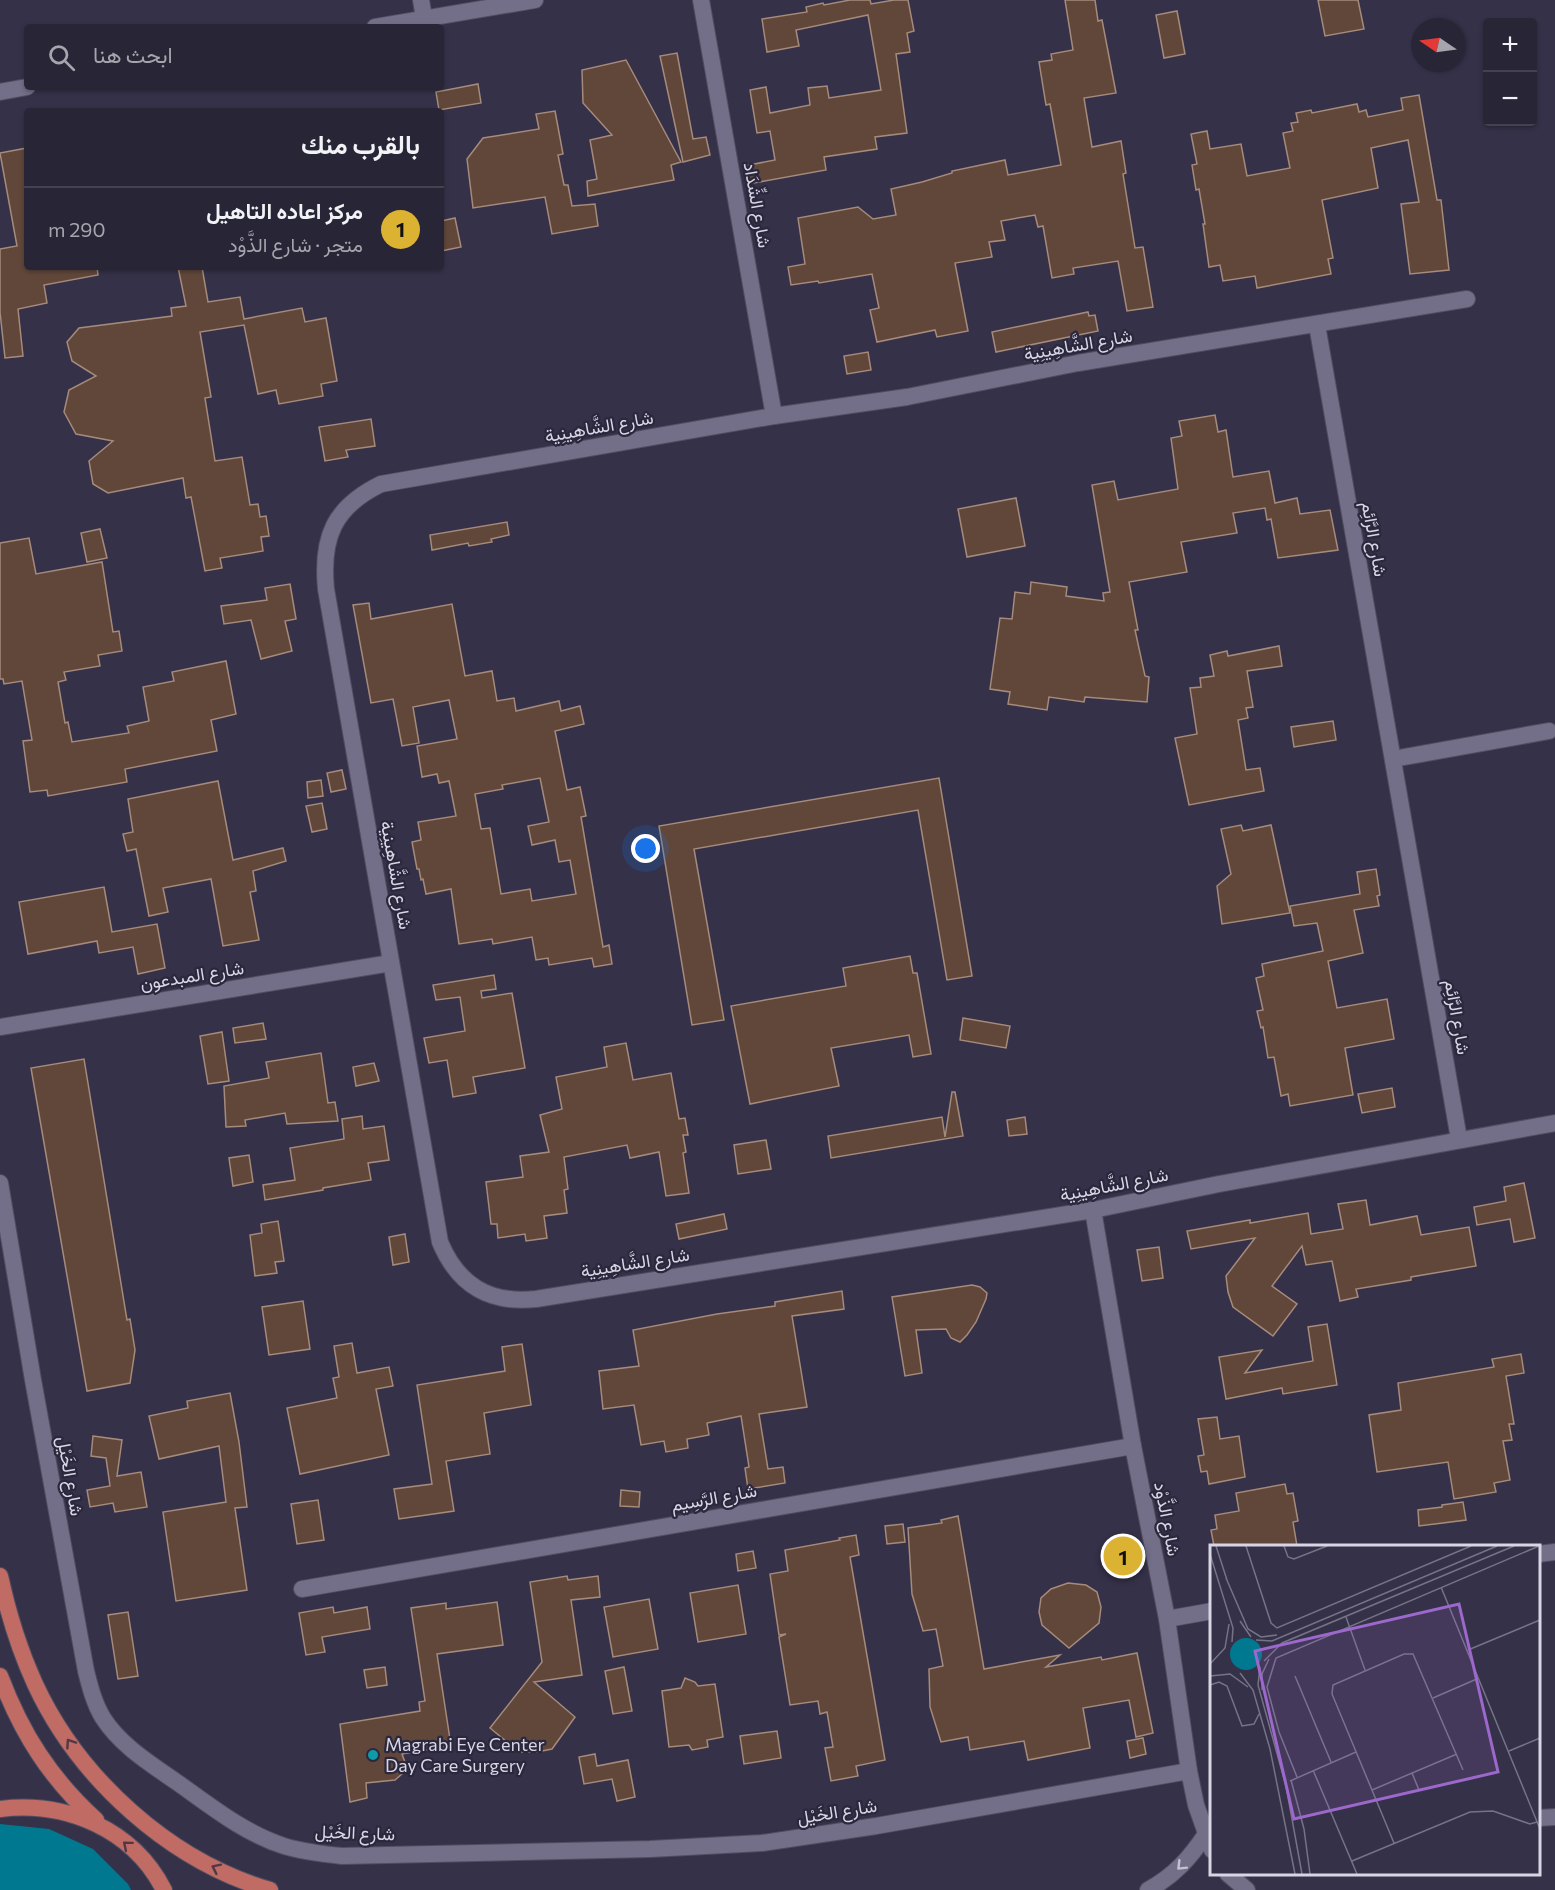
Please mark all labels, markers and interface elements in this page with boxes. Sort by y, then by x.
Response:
north arrow [1411,18,1465,72]
map controls [1483,18,1537,126]
button: + [1483,18,1537,72]
search box [24,24,444,90]
icon: search [45,41,78,74]
text: ابحث هنا [93,41,173,68]
button: − [1483,72,1537,126]
text: بالقرب منك [301,128,420,159]
street label: شارع الشِّدَاد [738,160,777,250]
text: مركز اعاده التاهيل [206,197,363,224]
text: 290 m [48,217,106,241]
text: 1 [396,217,405,241]
text: متجر · شارع الذَّوْد [228,232,363,256]
street label: شارع الشَّاهِينِية [1022,323,1134,366]
street label: شارع الشَّاهِينِية [543,405,655,448]
street label: شارع الرَّائِم [1356,500,1392,578]
street label: شارع الشَّاهِينِية [375,819,418,931]
your location [631,834,660,863]
street label: شارع المبدعون [138,956,246,996]
street label: شارع الرَّائِم [1439,978,1475,1056]
street label: شارع الشَّاهِينِية [1058,1162,1170,1207]
street label: شارع الشَّاهِينِية [579,1241,691,1283]
street label: شارع الخَيْل [51,1434,89,1518]
street label: شارع الرَّسِيم [669,1479,759,1517]
street label: شارع الذَّوْد [1148,1479,1188,1558]
pin: 1 [1104,1534,1142,1578]
inset map [1210,1545,1540,1875]
place label: Magrabi Eye Center Day Care Surgery [385,1733,545,1776]
one-way arrow [66,1738,77,1749]
marker: Magrabi Eye Center Day Care Surgery [366,1748,380,1762]
street label: شارع الخَيْل [795,1794,879,1830]
street label: شارع الخَيْل [314,1820,396,1846]
one-way arrow [123,1841,134,1852]
one-way arrow [1177,1859,1188,1870]
one-way arrow [212,1864,223,1876]

